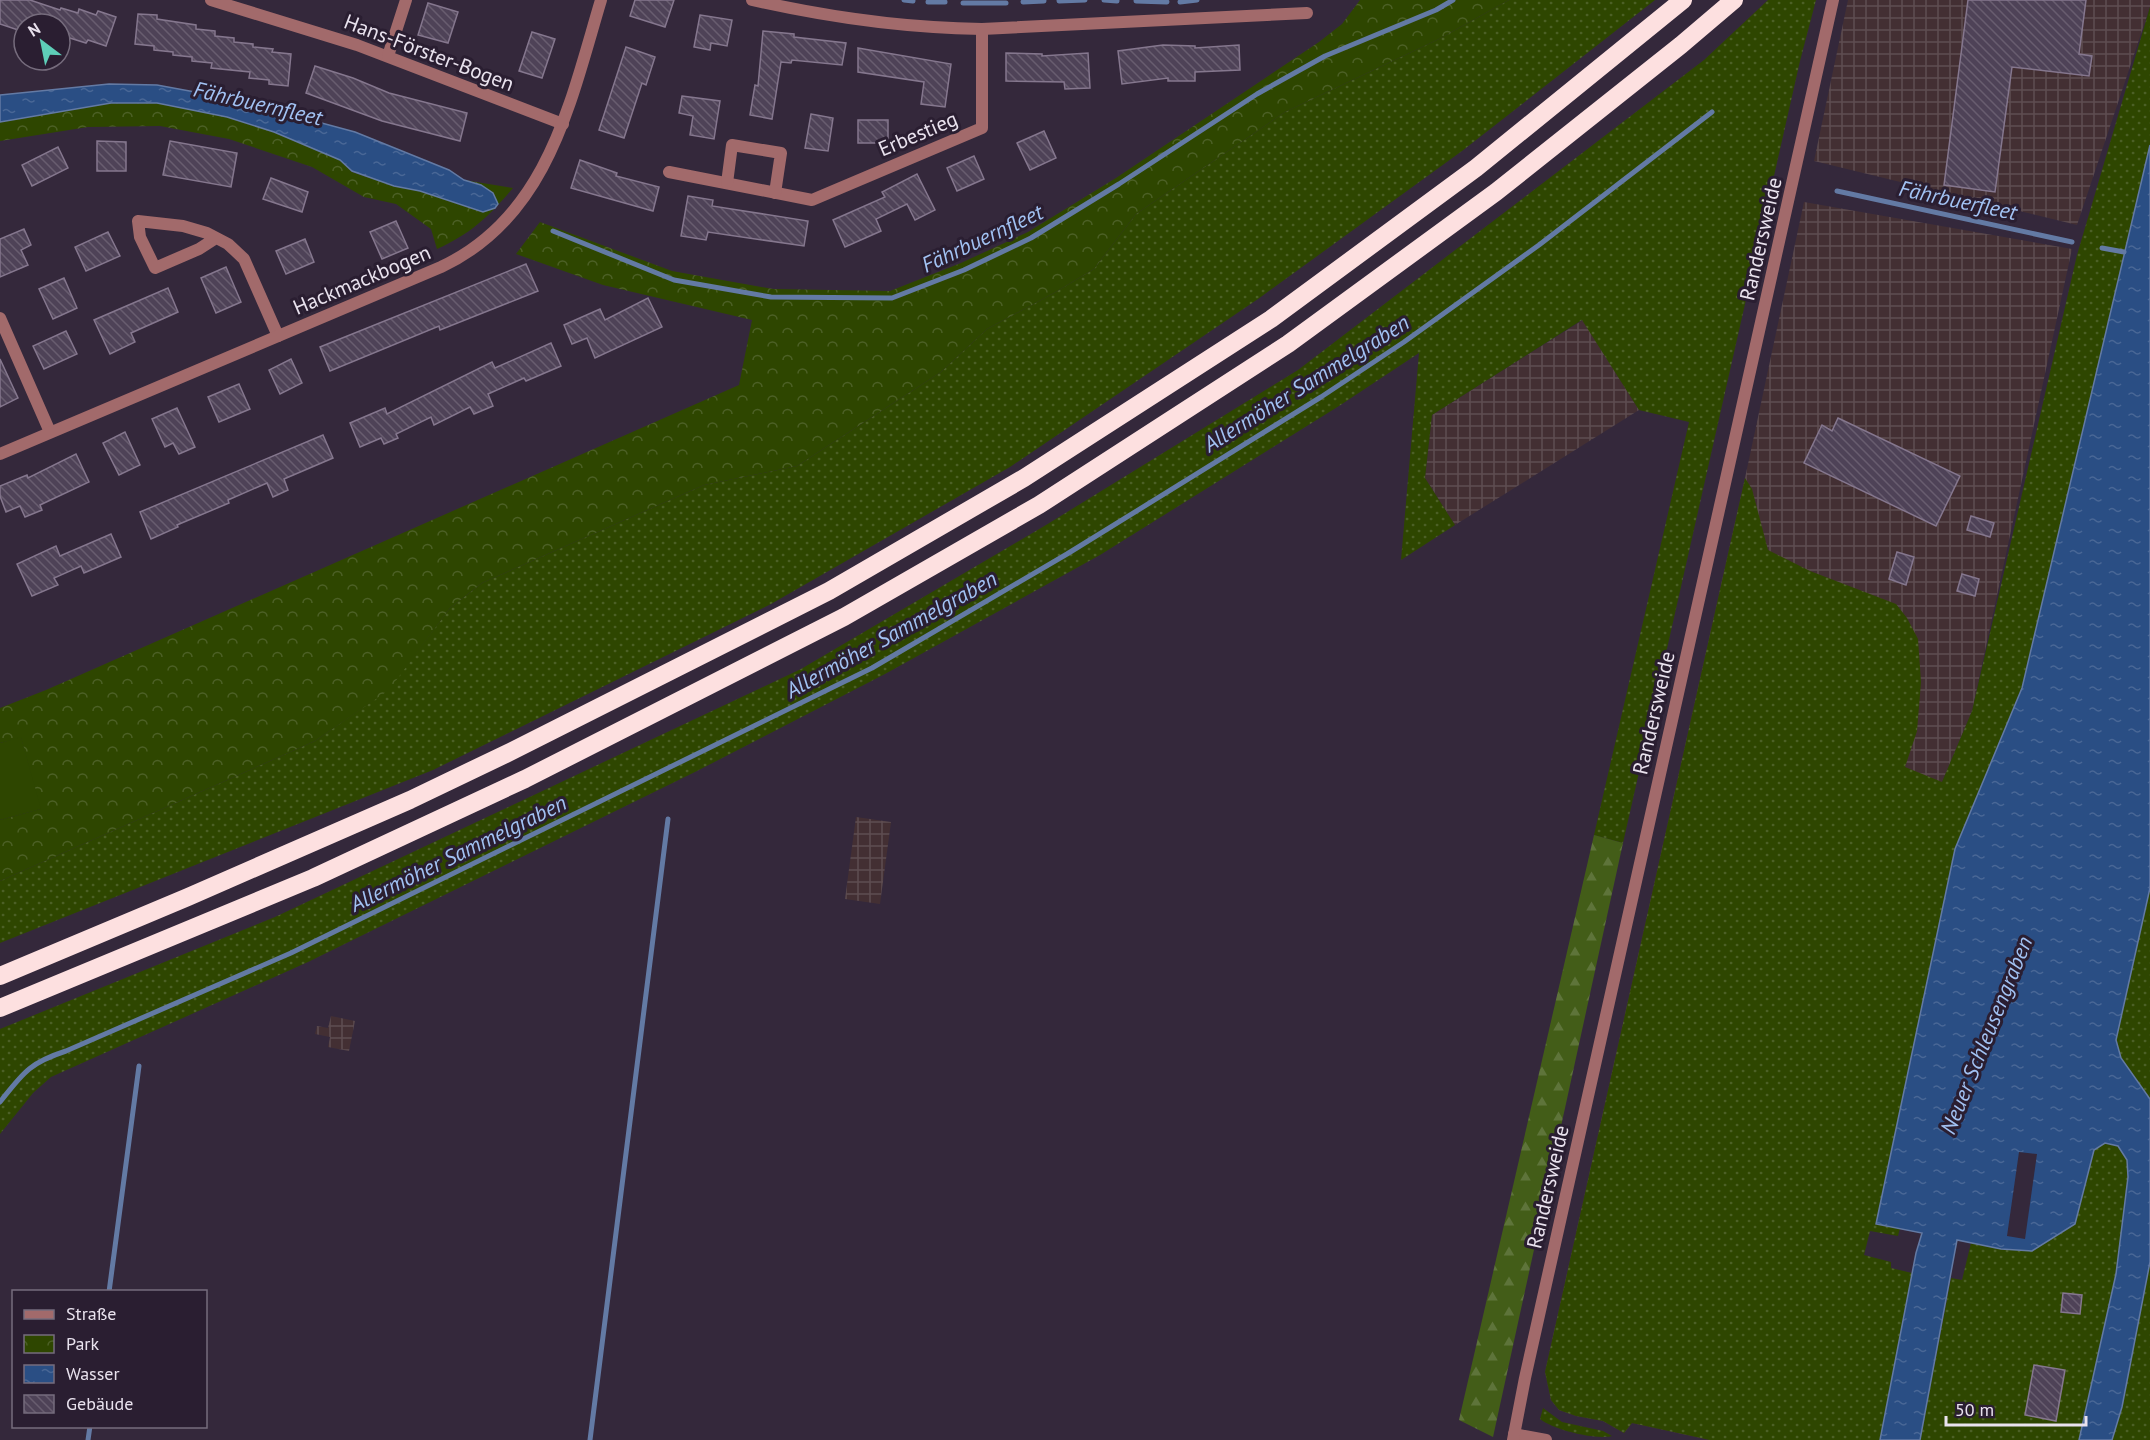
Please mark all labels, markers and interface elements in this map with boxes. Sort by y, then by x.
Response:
street label: Hans-Förster-Bogen [340,8,518,97]
north arrow [12,12,72,72]
text: N [24,18,44,41]
water label: Fährbuernfleet [191,75,326,132]
street label: Erbestieg [874,105,962,162]
water label: Fährbuerfleet [1897,174,2021,226]
street label: Randersweide [1733,175,1788,303]
water label: Fährbuernfleet [917,197,1048,278]
street label: Hackmackbogen [289,238,435,321]
water label: Allermöher Sammelgraben [1197,308,1414,458]
water label: Allermöher Sammelgraben [779,564,1002,704]
street label: Randersweide [1626,649,1681,777]
water label: Allermöher Sammelgraben [344,788,571,918]
water label: Neuer Schleusengraben [1934,932,2038,1138]
street label: Randersweide [1520,1123,1575,1251]
legend [12,1290,207,1428]
text: Straße [66,1302,117,1325]
text: Park [66,1332,99,1355]
text: Wasser [66,1362,120,1385]
scale bar [1946,1389,2086,1427]
text: Gebäude [66,1392,133,1415]
text: 50 m [1955,1398,1994,1421]

